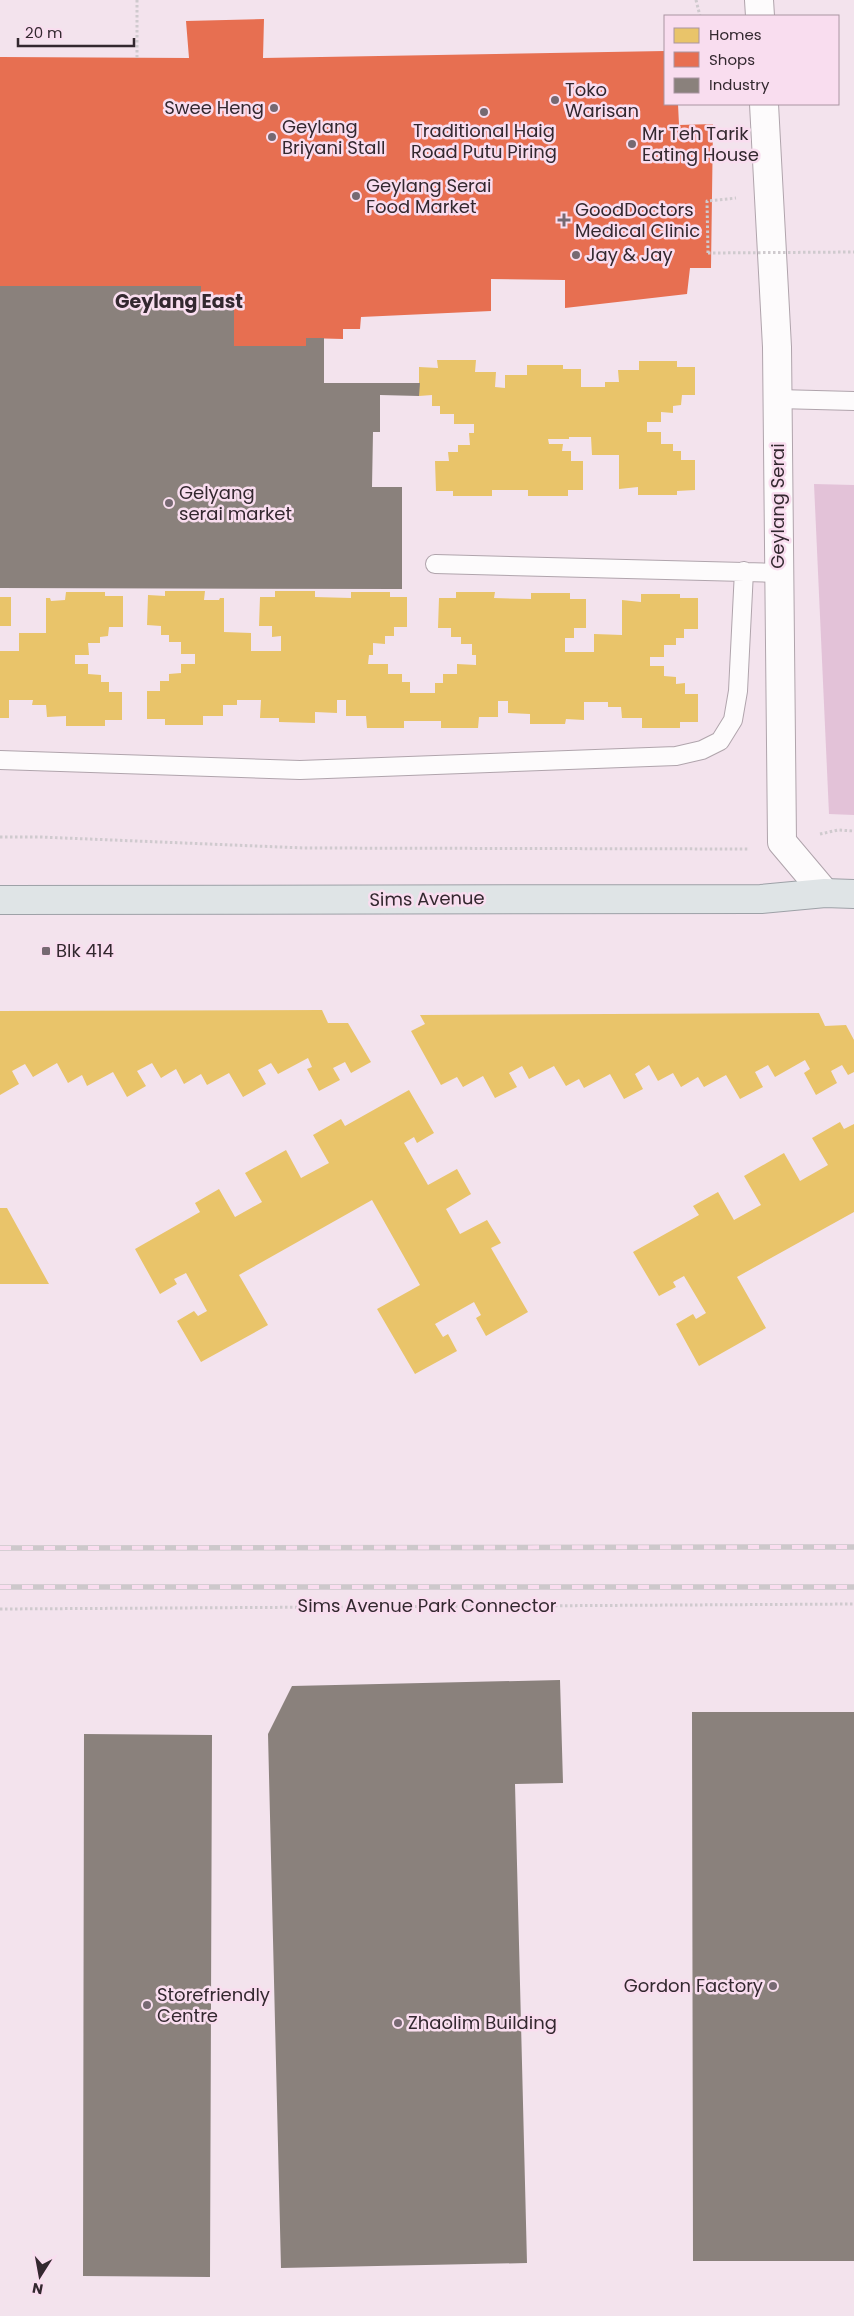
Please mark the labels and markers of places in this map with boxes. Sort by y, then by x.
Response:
place label: Toko Warisan [565,77,639,123]
marker: Toko Warisan [549,94,561,106]
place label: Swee Heng [164,95,264,120]
marker: Swee Heng [268,102,280,114]
marker: Traditional Haig Road Putu Piring [478,106,490,118]
place label: Geylang Briyani Stall [282,114,385,160]
place label: Traditional Haig Road Putu Piring [411,118,557,164]
place label: Mr Teh Tarik Eating House [642,121,759,167]
marker: Geylang Briyani Stall [266,131,278,143]
marker: Mr Teh Tarik Eating House [626,138,638,150]
place label: Geylang Serai Food Market [366,173,491,219]
marker: Geylang Serai Food Market [350,190,362,202]
place label: GoodDoctors Medical Clinic [575,197,700,243]
marker: GoodDoctors Medical Clinic [557,213,571,227]
place label: Jay & Jay [586,242,673,267]
marker: Jay & Jay [570,249,582,261]
place label: Gelyang serai market [179,480,292,526]
marker: Gelyang serai market [163,497,175,509]
place label: Blk 414 [56,938,114,963]
marker: Blk 414 [40,945,52,957]
place label: Gordon Factory [624,1973,763,1998]
marker: Gordon Factory [767,1980,779,1992]
place label: Storefriendly Centre [157,1982,270,2028]
marker: Storefriendly Centre [141,1999,153,2011]
place label: Zhaolim Building [408,2010,557,2035]
marker: Zhaolim Building [392,2017,404,2029]

